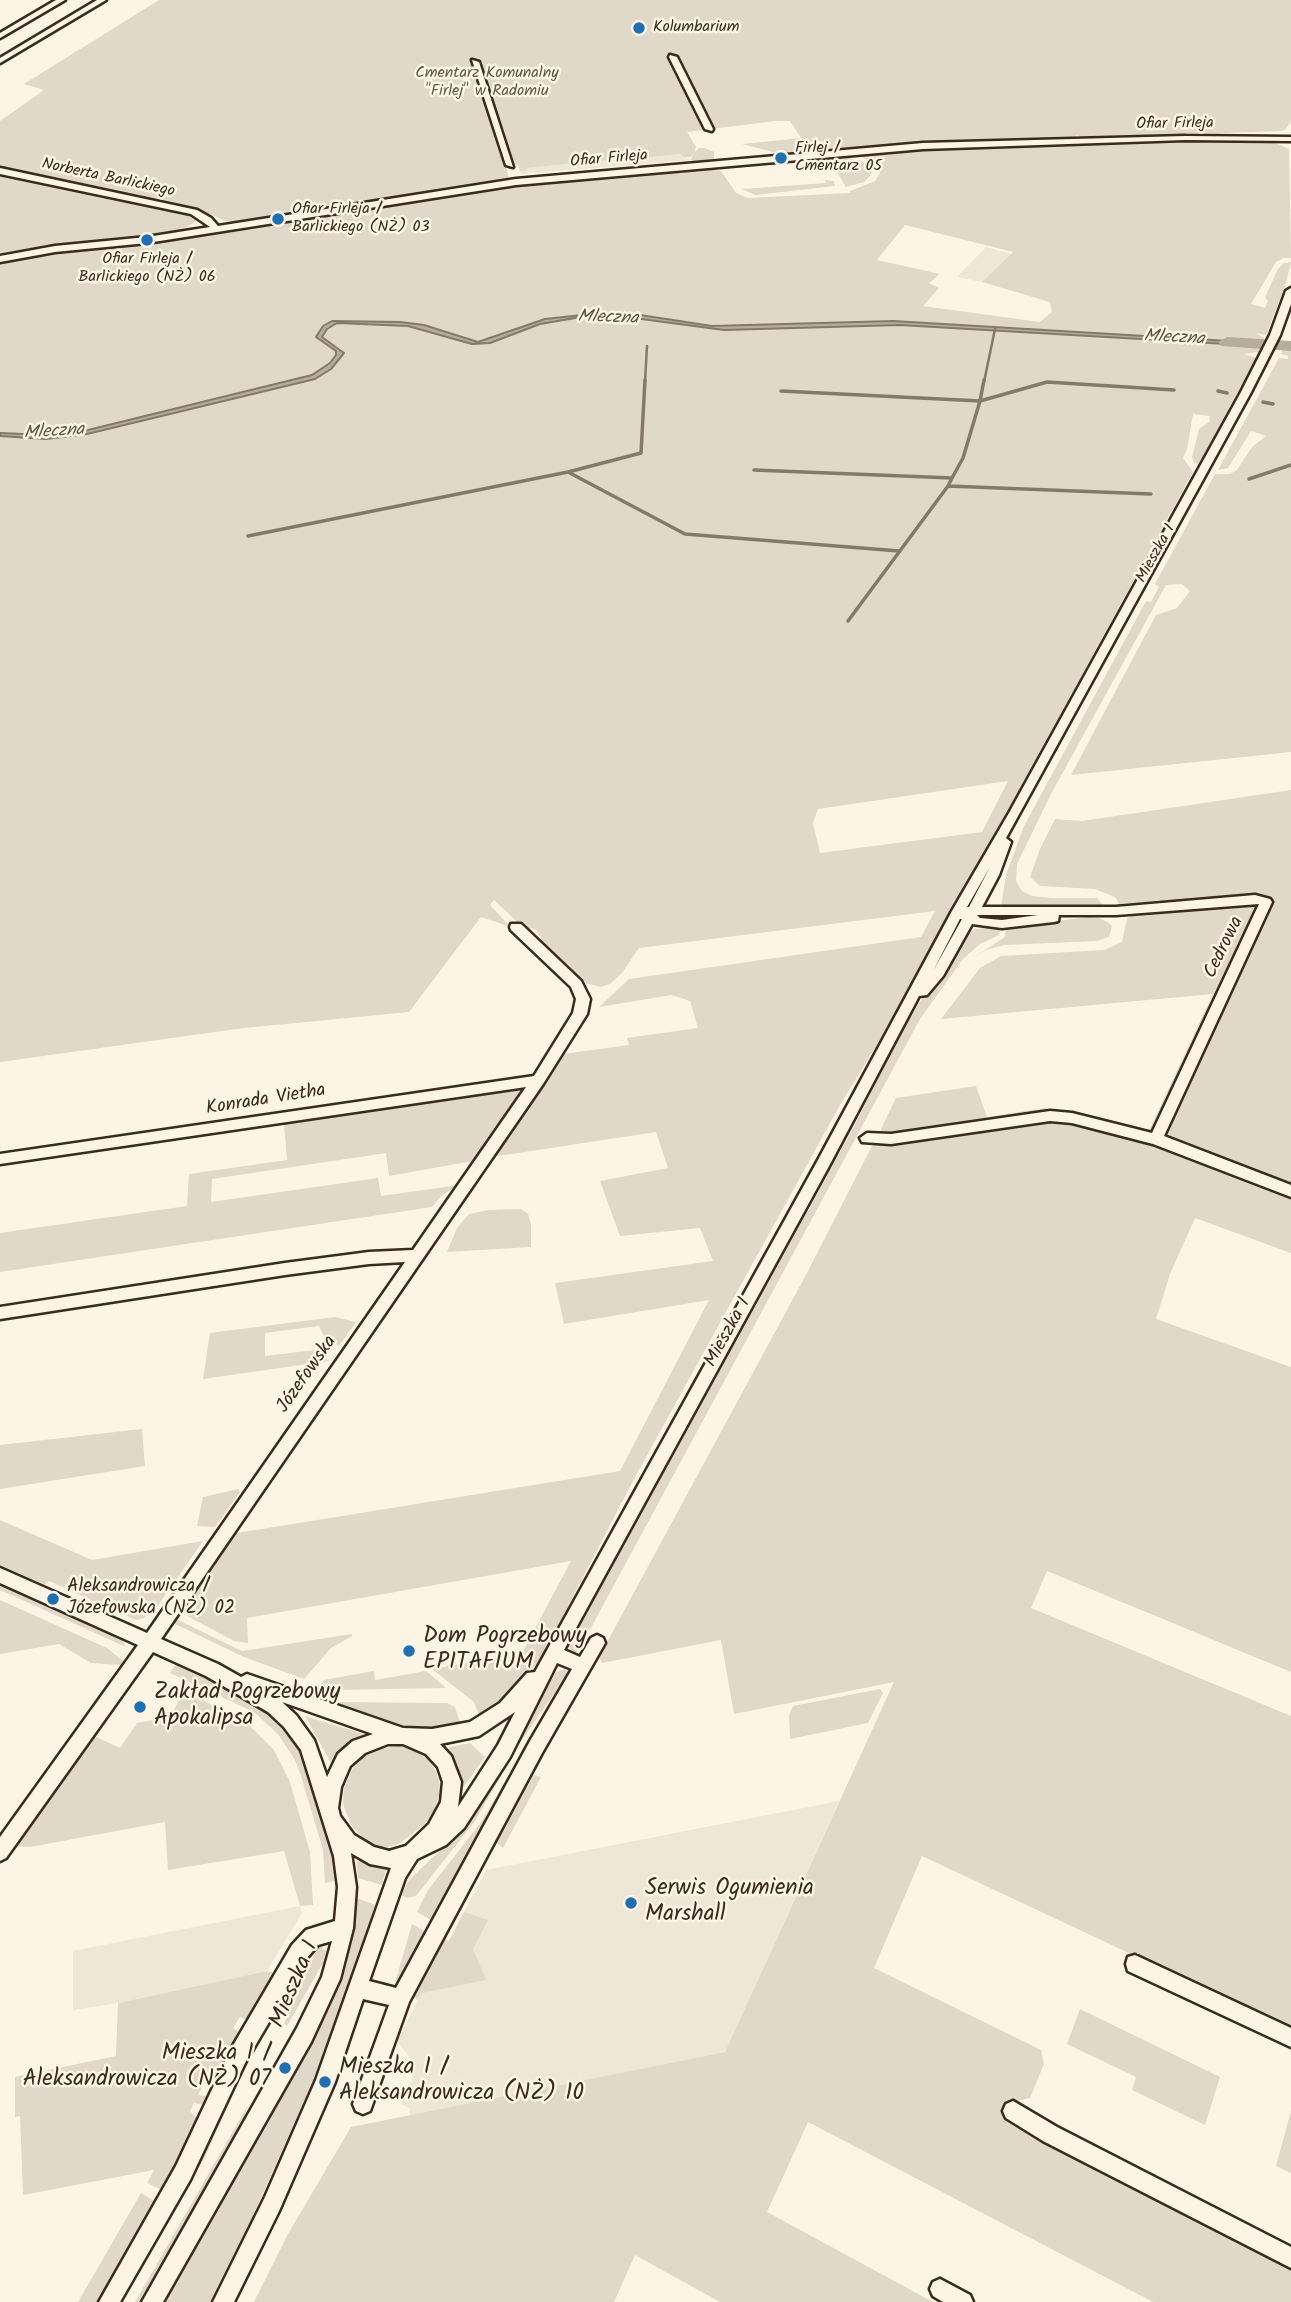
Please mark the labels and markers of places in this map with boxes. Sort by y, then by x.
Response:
place label: Kolumbarium [653,18,739,38]
marker: Kolumbarium [631,20,647,36]
place label: Firlej / Cmentarz 05 [795,139,882,177]
marker: Firlej / Cmentarz 05 [773,150,789,166]
place label: Ofiar Firleja / Barlickiego (NŻ) 03 [292,200,430,238]
marker: Ofiar Firleja / Barlickiego (NŻ) 03 [270,211,286,227]
marker: Ofiar Firleja / Barlickiego (NŻ) 06 [139,232,155,248]
place label: Ofiar Firleja / Barlickiego (NŻ) 06 [78,250,216,288]
place label: Aleksandrowicza / Józefowska (NŻ) 02 [67,1577,235,1621]
marker: Aleksandrowicza / Józefowska (NŻ) 02 [45,1591,61,1607]
place label: Dom Pogrzebowy EPITAFIUM [423,1624,586,1678]
marker: Dom Pogrzebowy EPITAFIUM [401,1643,417,1659]
place label: Zakład Pogrzebowy Apokalipsa [154,1680,340,1734]
marker: Zakład Pogrzebowy Apokalipsa [132,1699,148,1715]
place label: Serwis Ogumienia Marshall [645,1876,814,1930]
marker: Serwis Ogumienia Marshall [623,1895,639,1911]
place label: Mieszka I / Aleksandrowicza (NŻ) 07 [23,2041,271,2095]
place label: Mieszka I / Aleksandrowicza (NŻ) 10 [339,2055,584,2109]
marker: Mieszka I / Aleksandrowicza (NŻ) 07 [277,2060,293,2076]
marker: Mieszka I / Aleksandrowicza (NŻ) 10 [317,2074,333,2090]

